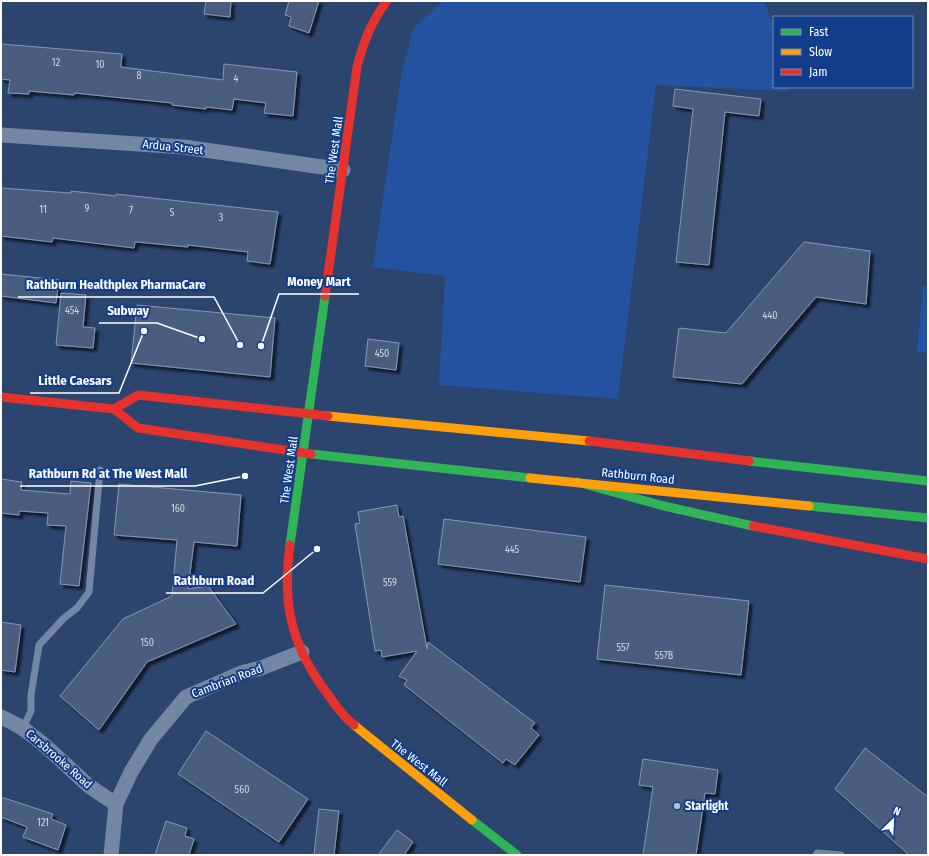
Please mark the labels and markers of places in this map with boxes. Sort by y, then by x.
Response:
callout: Money Mart [279,269,359,294]
callout: Rathburn Healthplex PharmaCare [18,272,214,297]
callout: Subway [99,298,157,323]
callout: Little Caesars [30,368,119,393]
callout: Rathburn Rd at The West Mall [20,461,195,486]
callout: Rathburn Road [166,568,263,593]
place label: Starlight [685,799,729,813]
marker: Starlight [672,801,682,811]

